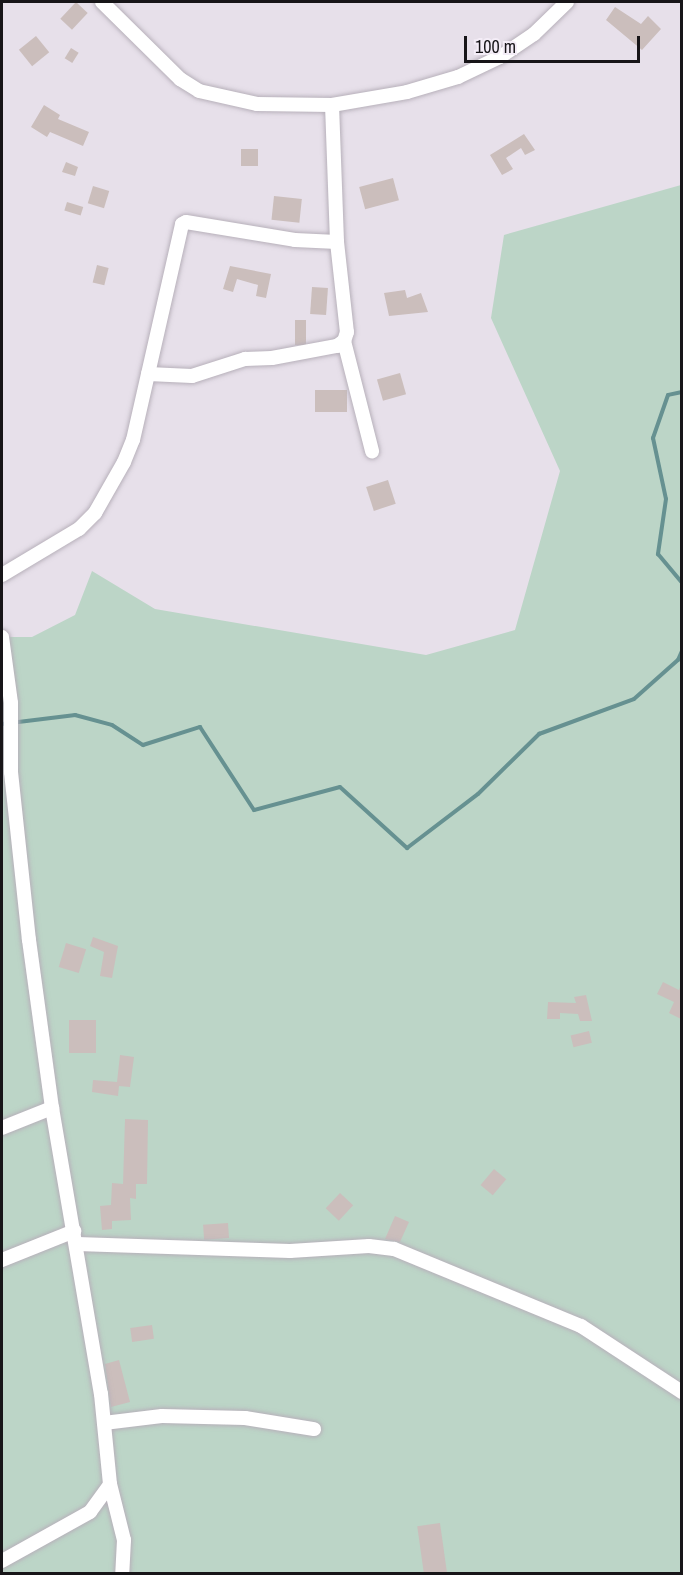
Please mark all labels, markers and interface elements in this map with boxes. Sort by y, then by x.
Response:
scale bar [467,24,642,62]
text: 100 m [475,34,516,59]

